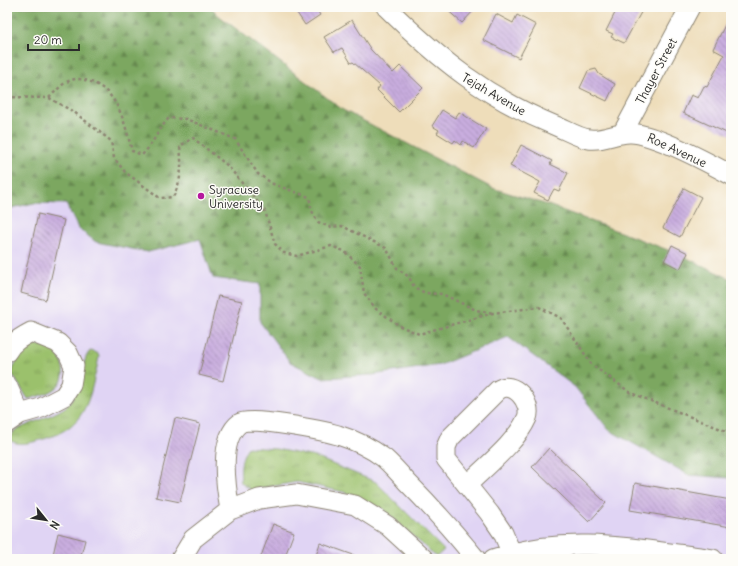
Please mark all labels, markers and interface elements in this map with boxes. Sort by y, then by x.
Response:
scale bar [28,26,79,52]
text: 20 m [34,32,62,47]
street label: Thayer Street [632,35,680,107]
street label: Tejah Avenue [459,70,529,118]
street label: Roe Avenue [645,130,709,170]
place label: Syracuse University [209,182,263,211]
marker: Syracuse University [196,191,206,201]
north arrow [26,500,66,540]
text: N [47,518,63,532]

